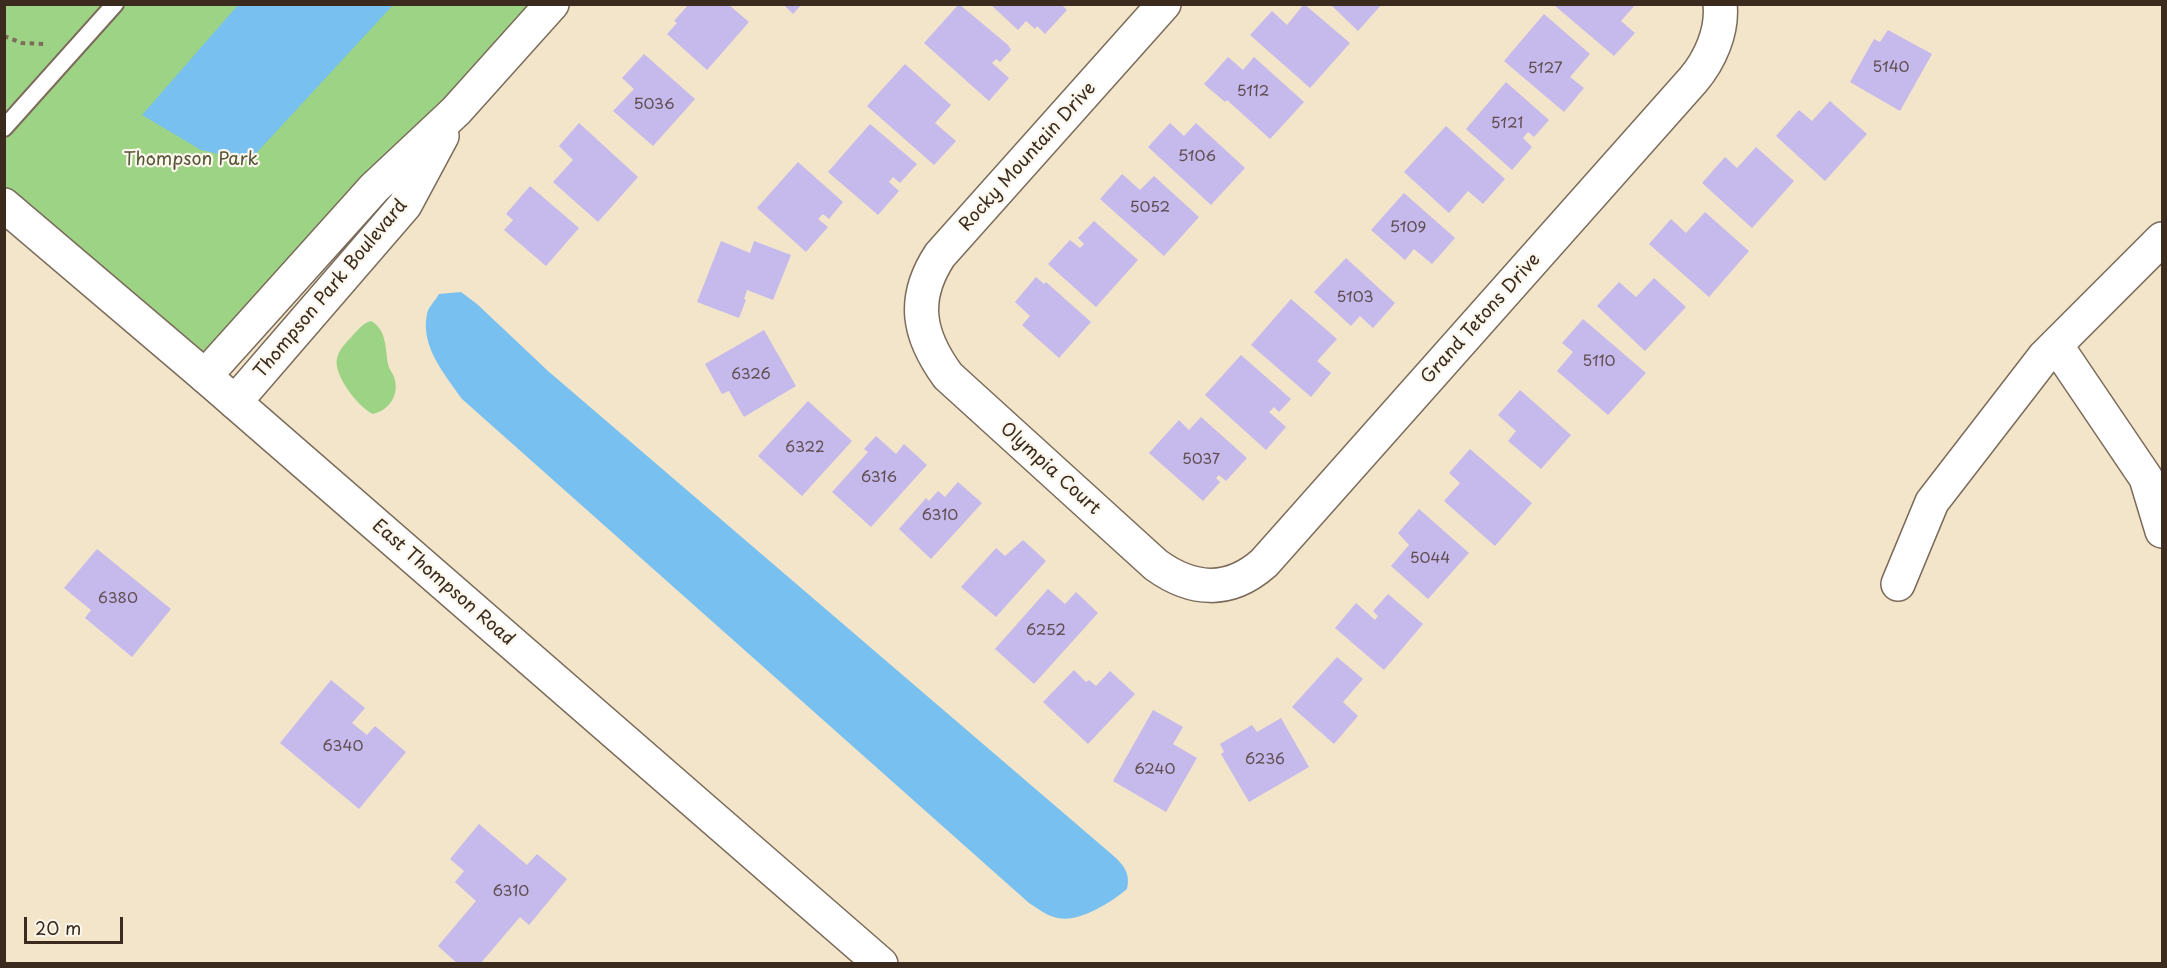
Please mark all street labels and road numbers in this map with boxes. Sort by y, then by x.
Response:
street label: Rocky Mountain Drive [955,78,1101,236]
street label: Thompson Park Boulevard [250,195,412,383]
street label: Grand Tetons Drive [1417,249,1545,389]
street label: Olympia Court [995,418,1105,520]
street label: East Thompson Road [367,515,519,651]

